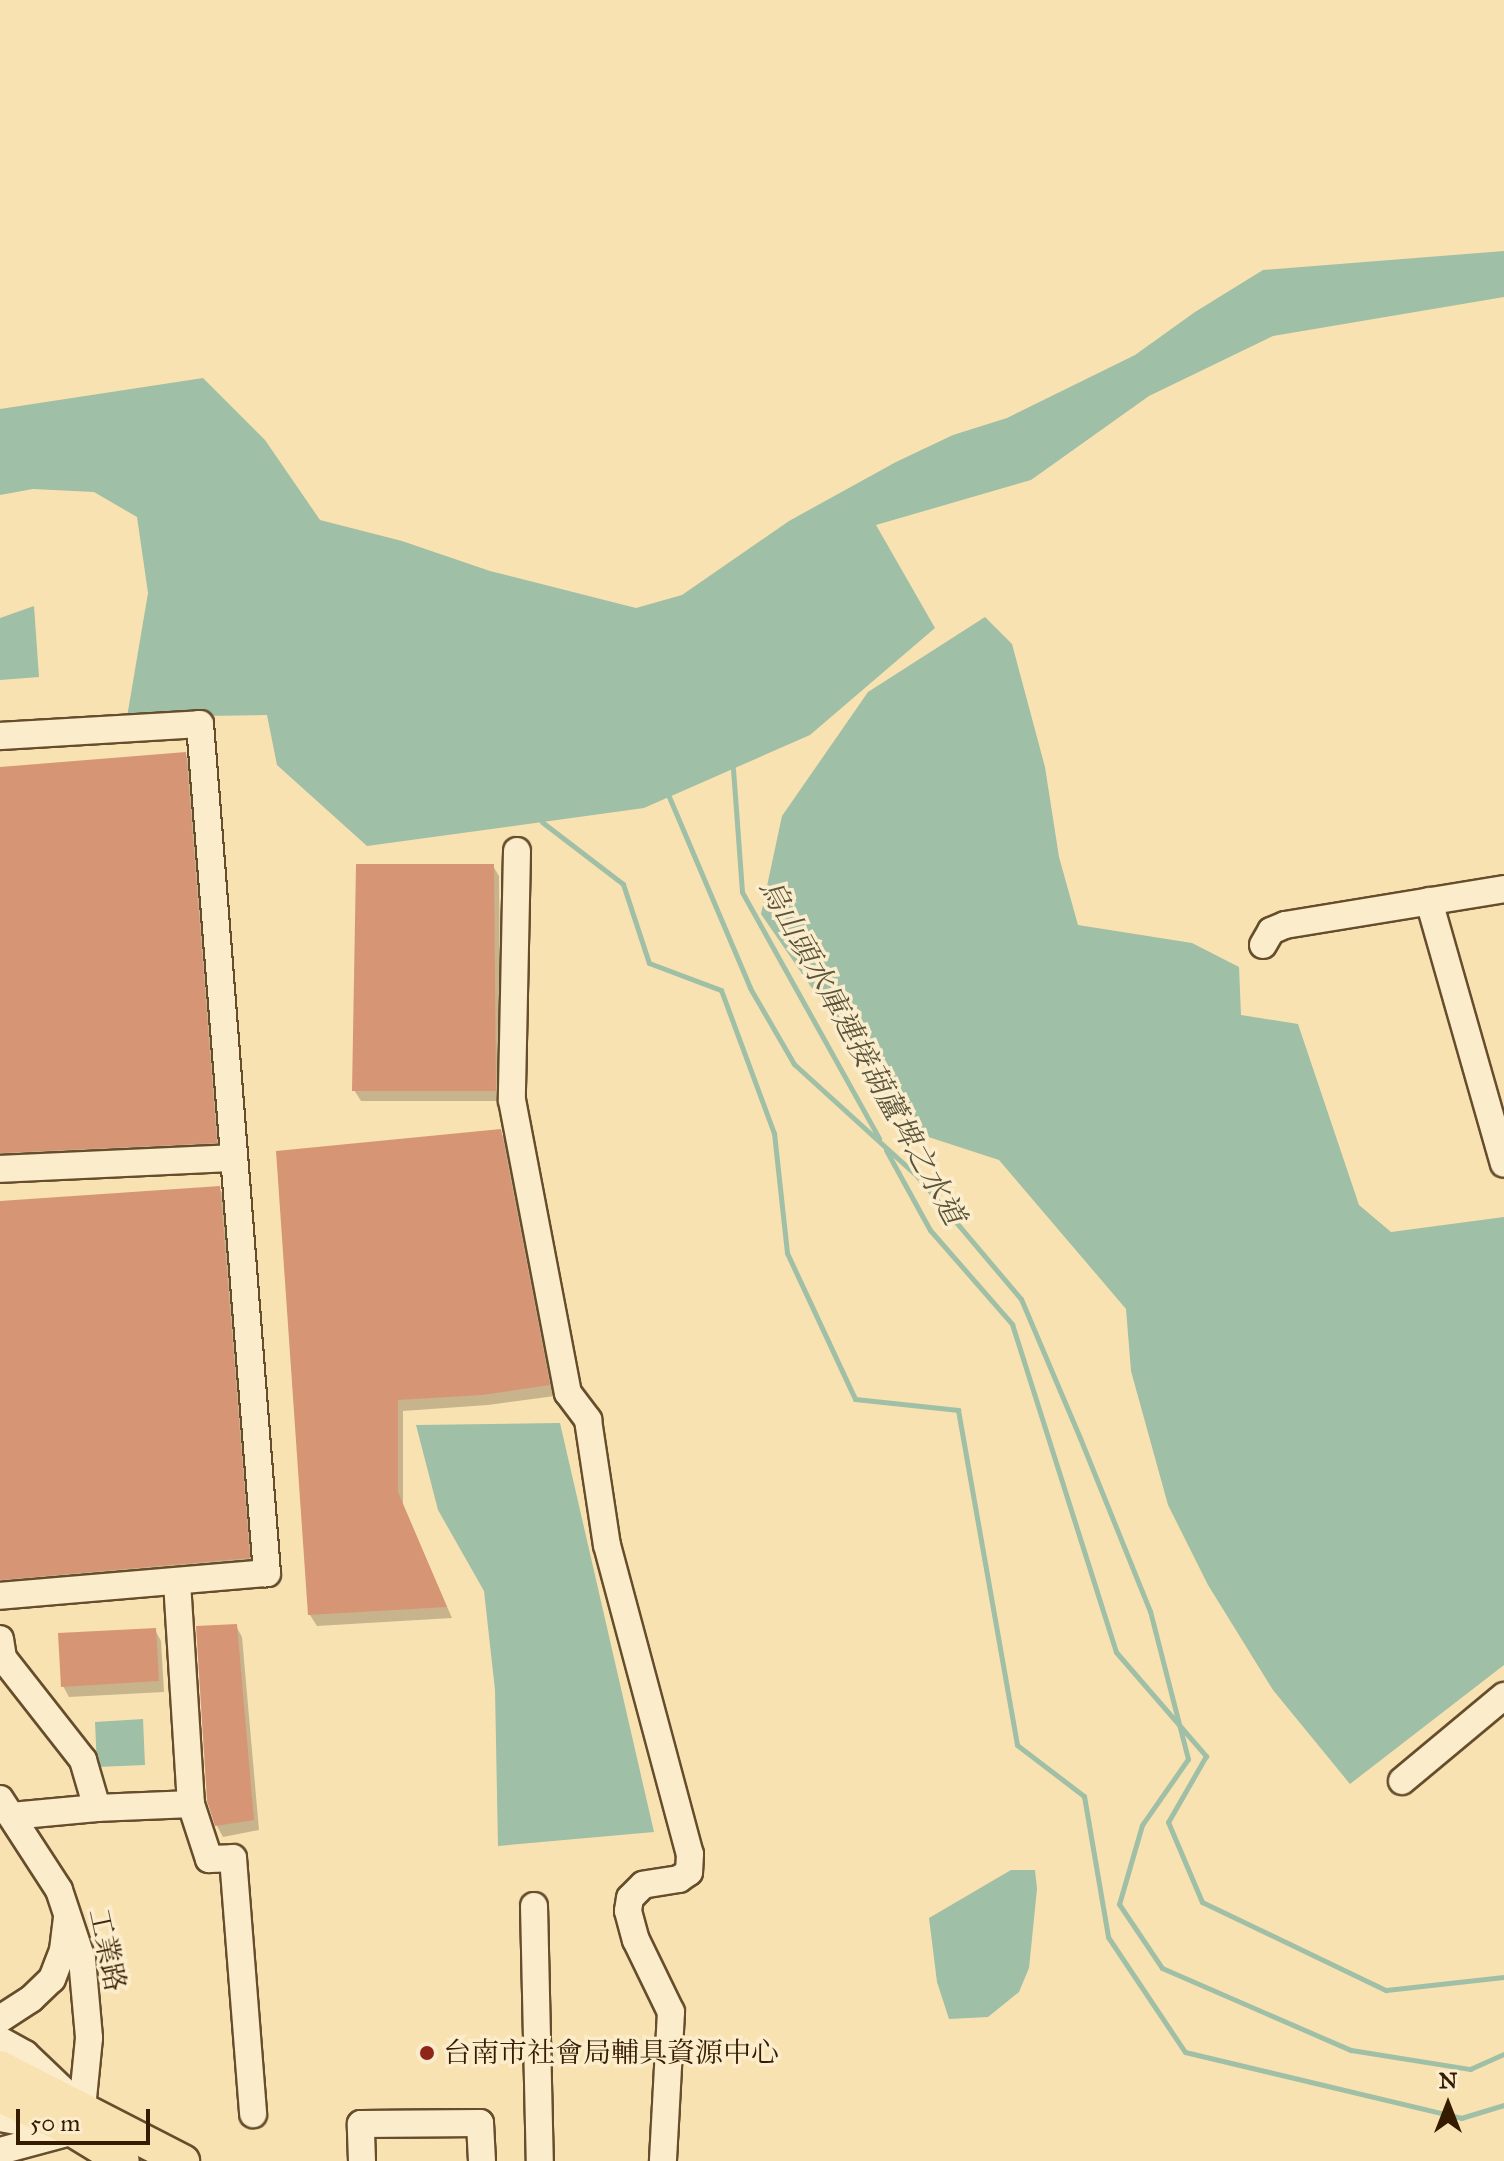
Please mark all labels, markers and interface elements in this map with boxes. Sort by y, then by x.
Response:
water label: 烏山頭水庫連接葫蘆埤之水道 [752,873,972,1231]
street label: 工業路 [82,1905,132,1995]
place label: 台南市社會局輔具資源中心 [443,2036,779,2070]
marker: 台南市社會局輔具資源中心 [418,2044,436,2062]
north arrow [1408,2065,1488,2145]
text: N [1439,2067,1457,2094]
scale bar [20,2093,154,2143]
text: 50 m [30,2108,80,2138]

